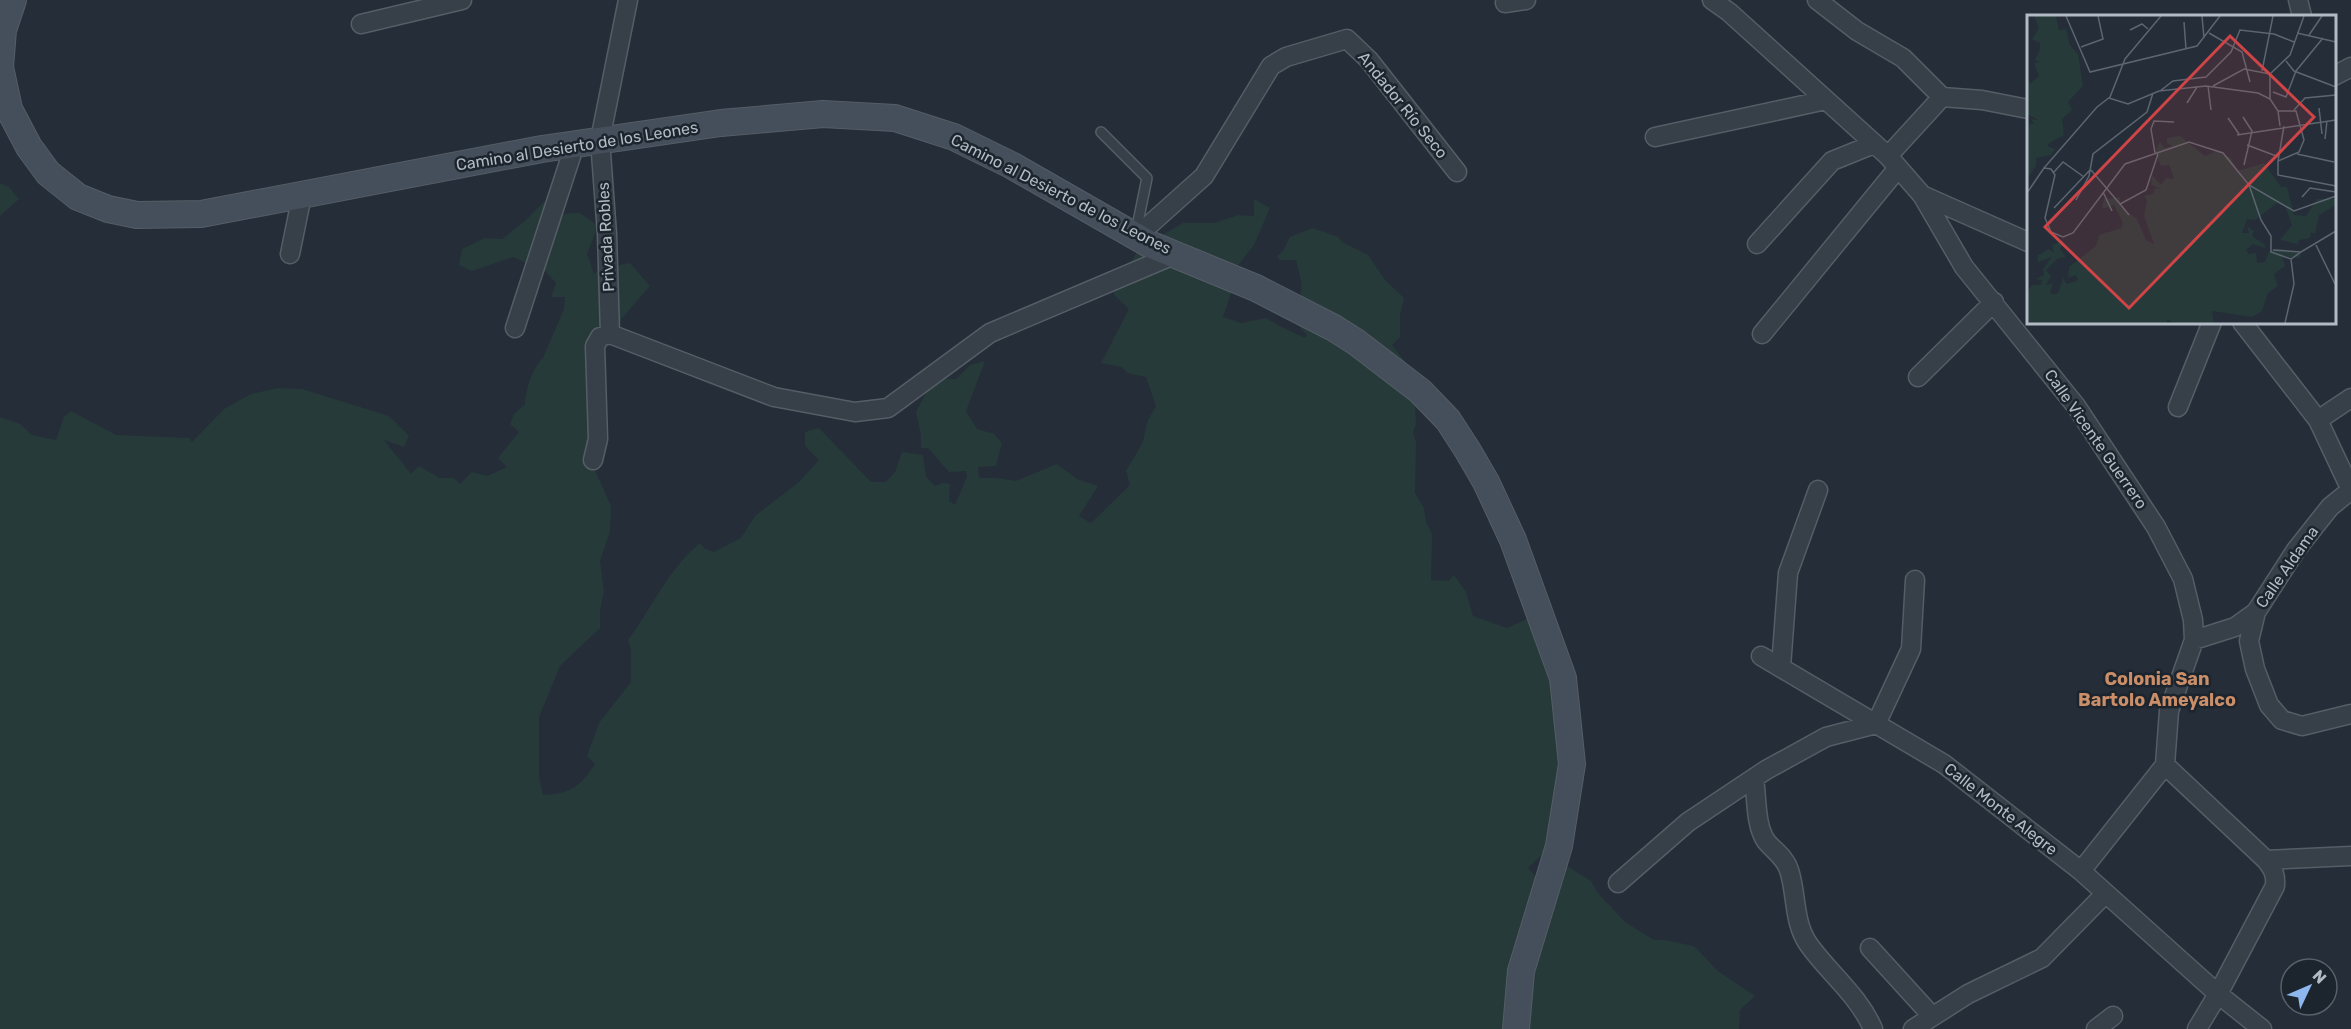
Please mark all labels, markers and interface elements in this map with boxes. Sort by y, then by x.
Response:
inset map [2027,15,2336,324]
street label: Andador Río Seco [1354,48,1452,162]
street label: Camino al Desierto de los Leones [455,117,699,175]
street label: Camino al Desierto de los Leones [948,130,1174,258]
street label: Privada Robles [594,182,618,292]
street label: Calle Vicente Guerrero [2041,366,2151,512]
street label: Calle Aldama [2252,522,2322,612]
district label: Colonia San Bartolo Ameyalco [2078,668,2236,711]
street label: Calle Monte Alegre [1941,759,2061,859]
north arrow [2279,957,2339,1017]
text: N [2309,966,2330,988]

